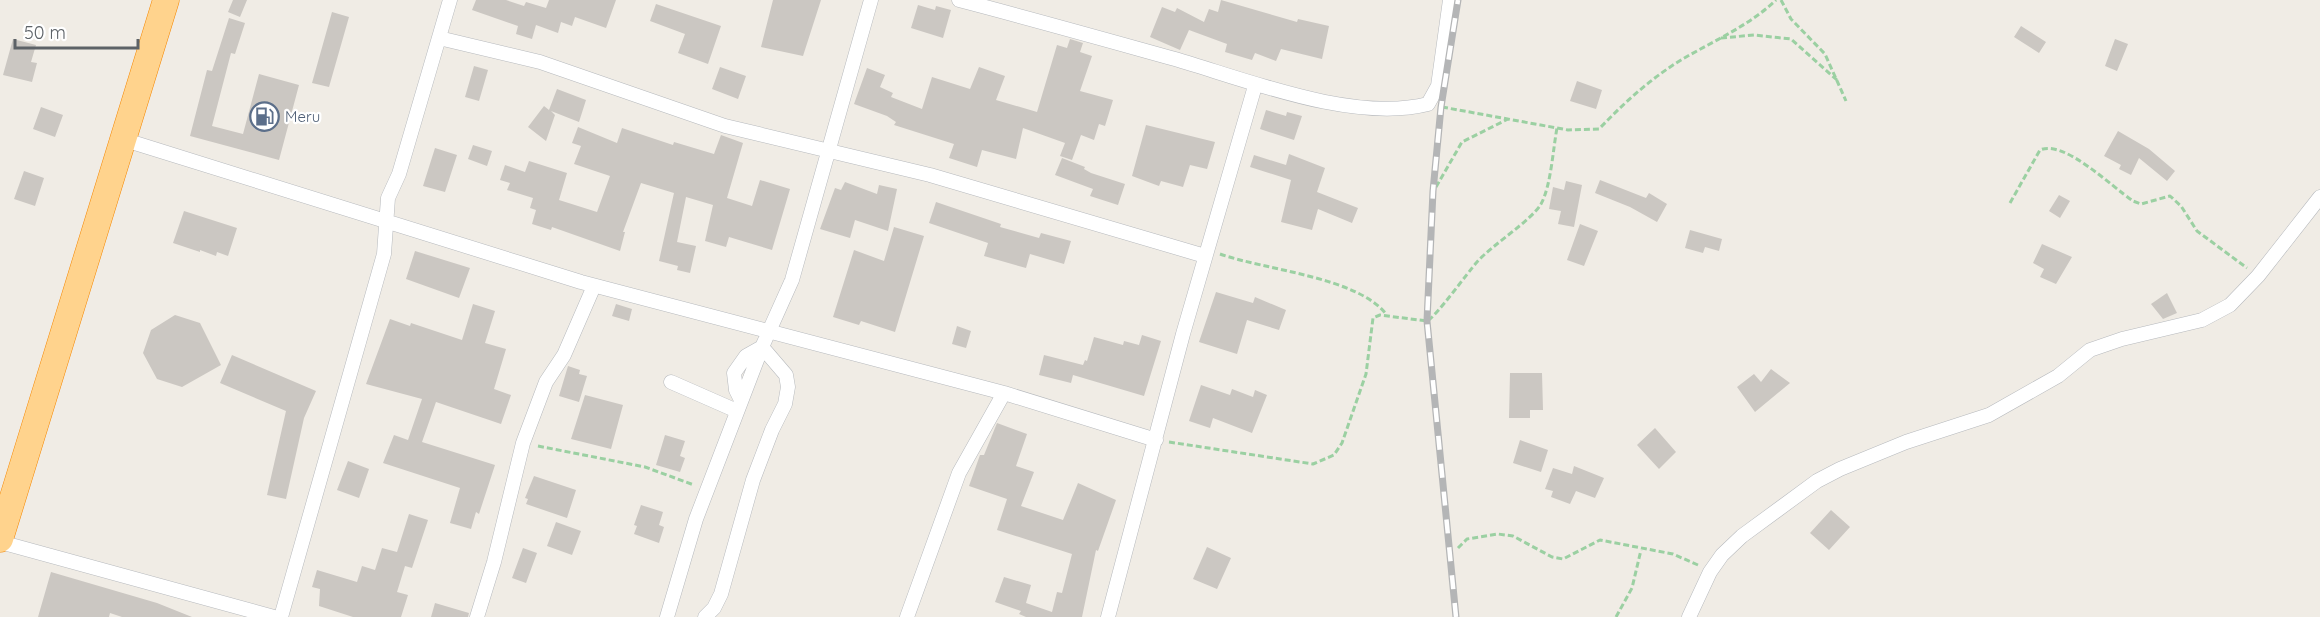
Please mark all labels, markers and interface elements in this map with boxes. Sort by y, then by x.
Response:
scale bar [15,12,138,50]
text: 50 m [24,21,66,44]
fuel station icon: Meru [248,101,280,133]
place label: Meru [285,107,320,126]

